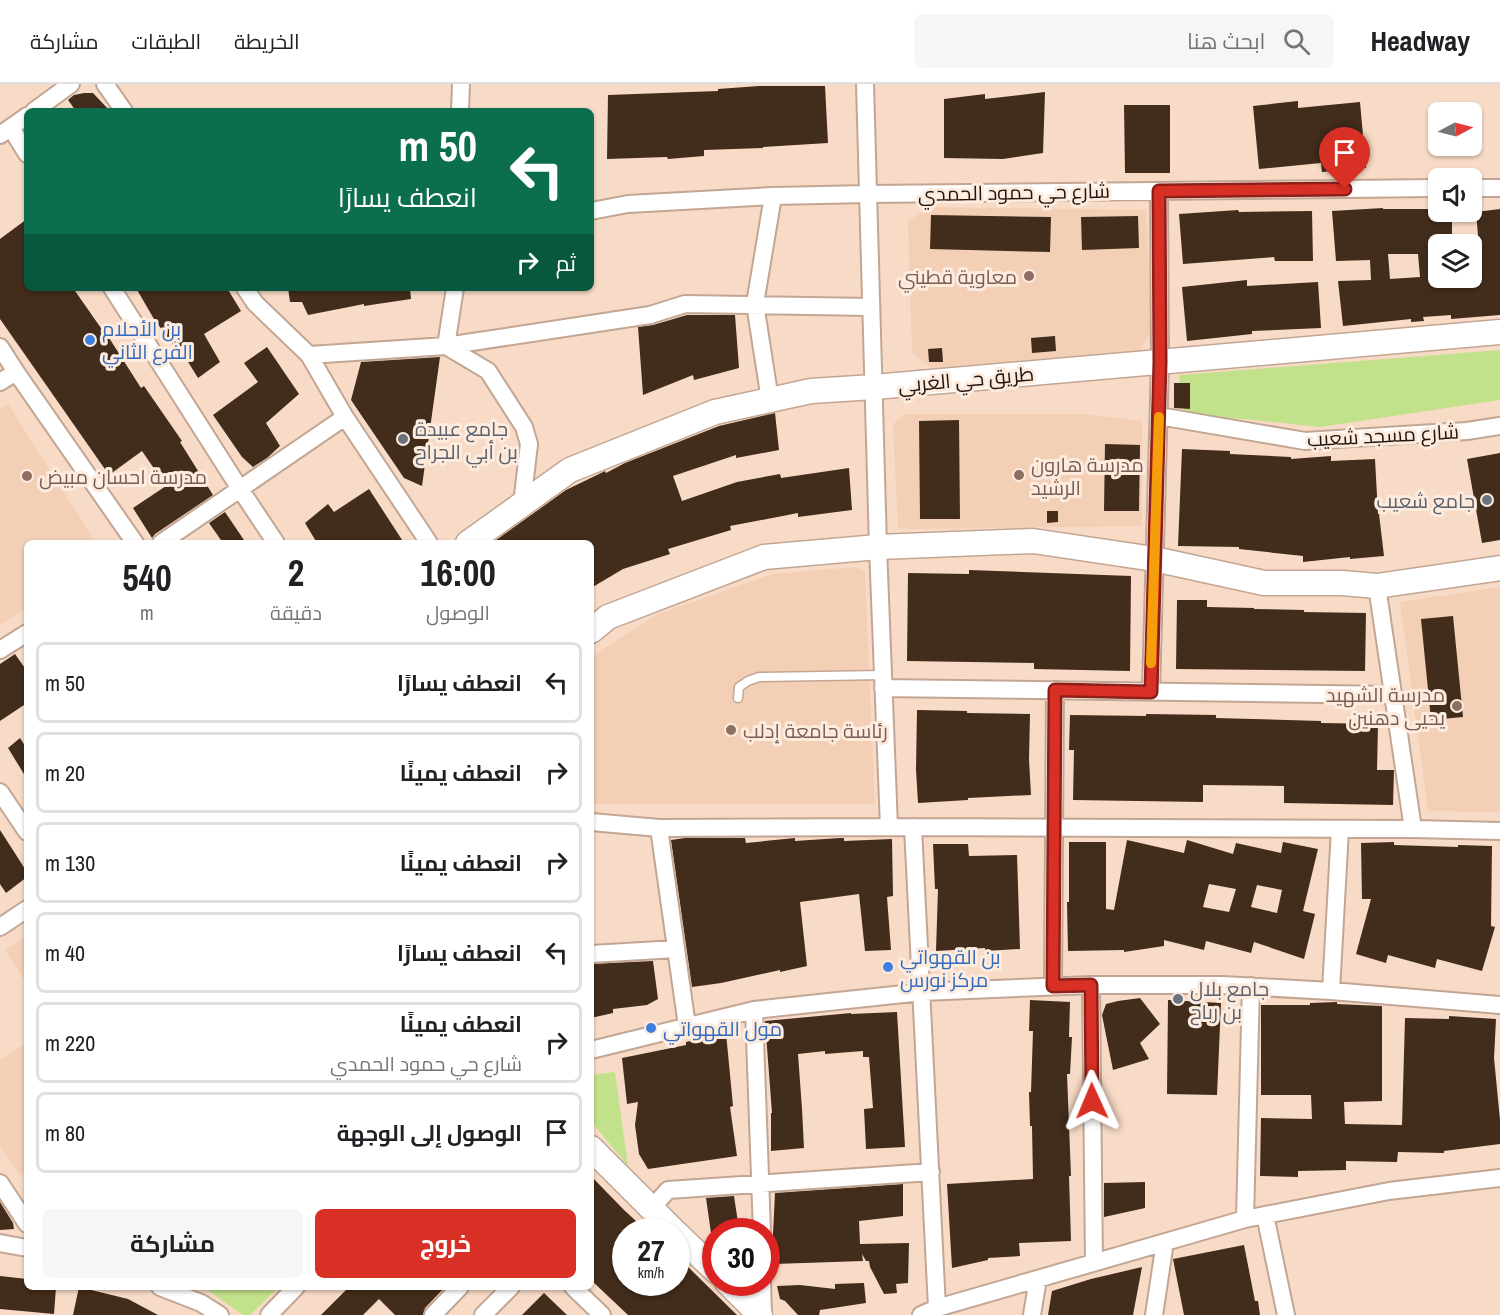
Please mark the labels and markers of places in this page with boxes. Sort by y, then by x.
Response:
pin [1319,127,1370,189]
place label: معاوية قطيني [898,263,1017,293]
marker: معاوية قطيني [1022,269,1036,283]
place label: بن الأحلام الفرع الثاني [102,315,193,368]
marker: بن الأحلام الفرع الثاني [83,333,97,347]
place label: جامع عبيدة بن أبي الجراح [415,415,518,468]
marker: جامع عبيدة بن أبي الجراح [396,432,410,446]
place label: مدرسة هارون الرشيد [1031,451,1144,501]
place label: مدرسة احسان مبيض [39,463,207,490]
marker: مدرسة هارون الرشيد [1012,468,1026,482]
marker: مدرسة احسان مبيض [20,469,34,483]
place label: جامع شعيب [1377,487,1475,515]
marker: جامع شعيب [1480,493,1494,507]
place label: مدرسة الشهيد يحيى دهنين [1326,681,1446,731]
marker: مدرسة الشهيد يحيى دهنين [1450,699,1464,713]
place label: رئاسة جامعة إدلب [743,717,888,744]
marker: رئاسة جامعة إدلب [724,723,738,737]
place label: بن القهواتي مركز نورس [900,943,1001,993]
marker: بن القهواتي مركز نورس [881,960,895,974]
place label: جامع بلال بن رباح [1190,975,1269,1026]
marker: جامع بلال بن رباح [1171,992,1185,1006]
place label: مول القهواتي [663,1015,782,1045]
marker: مول القهواتي [644,1021,658,1035]

